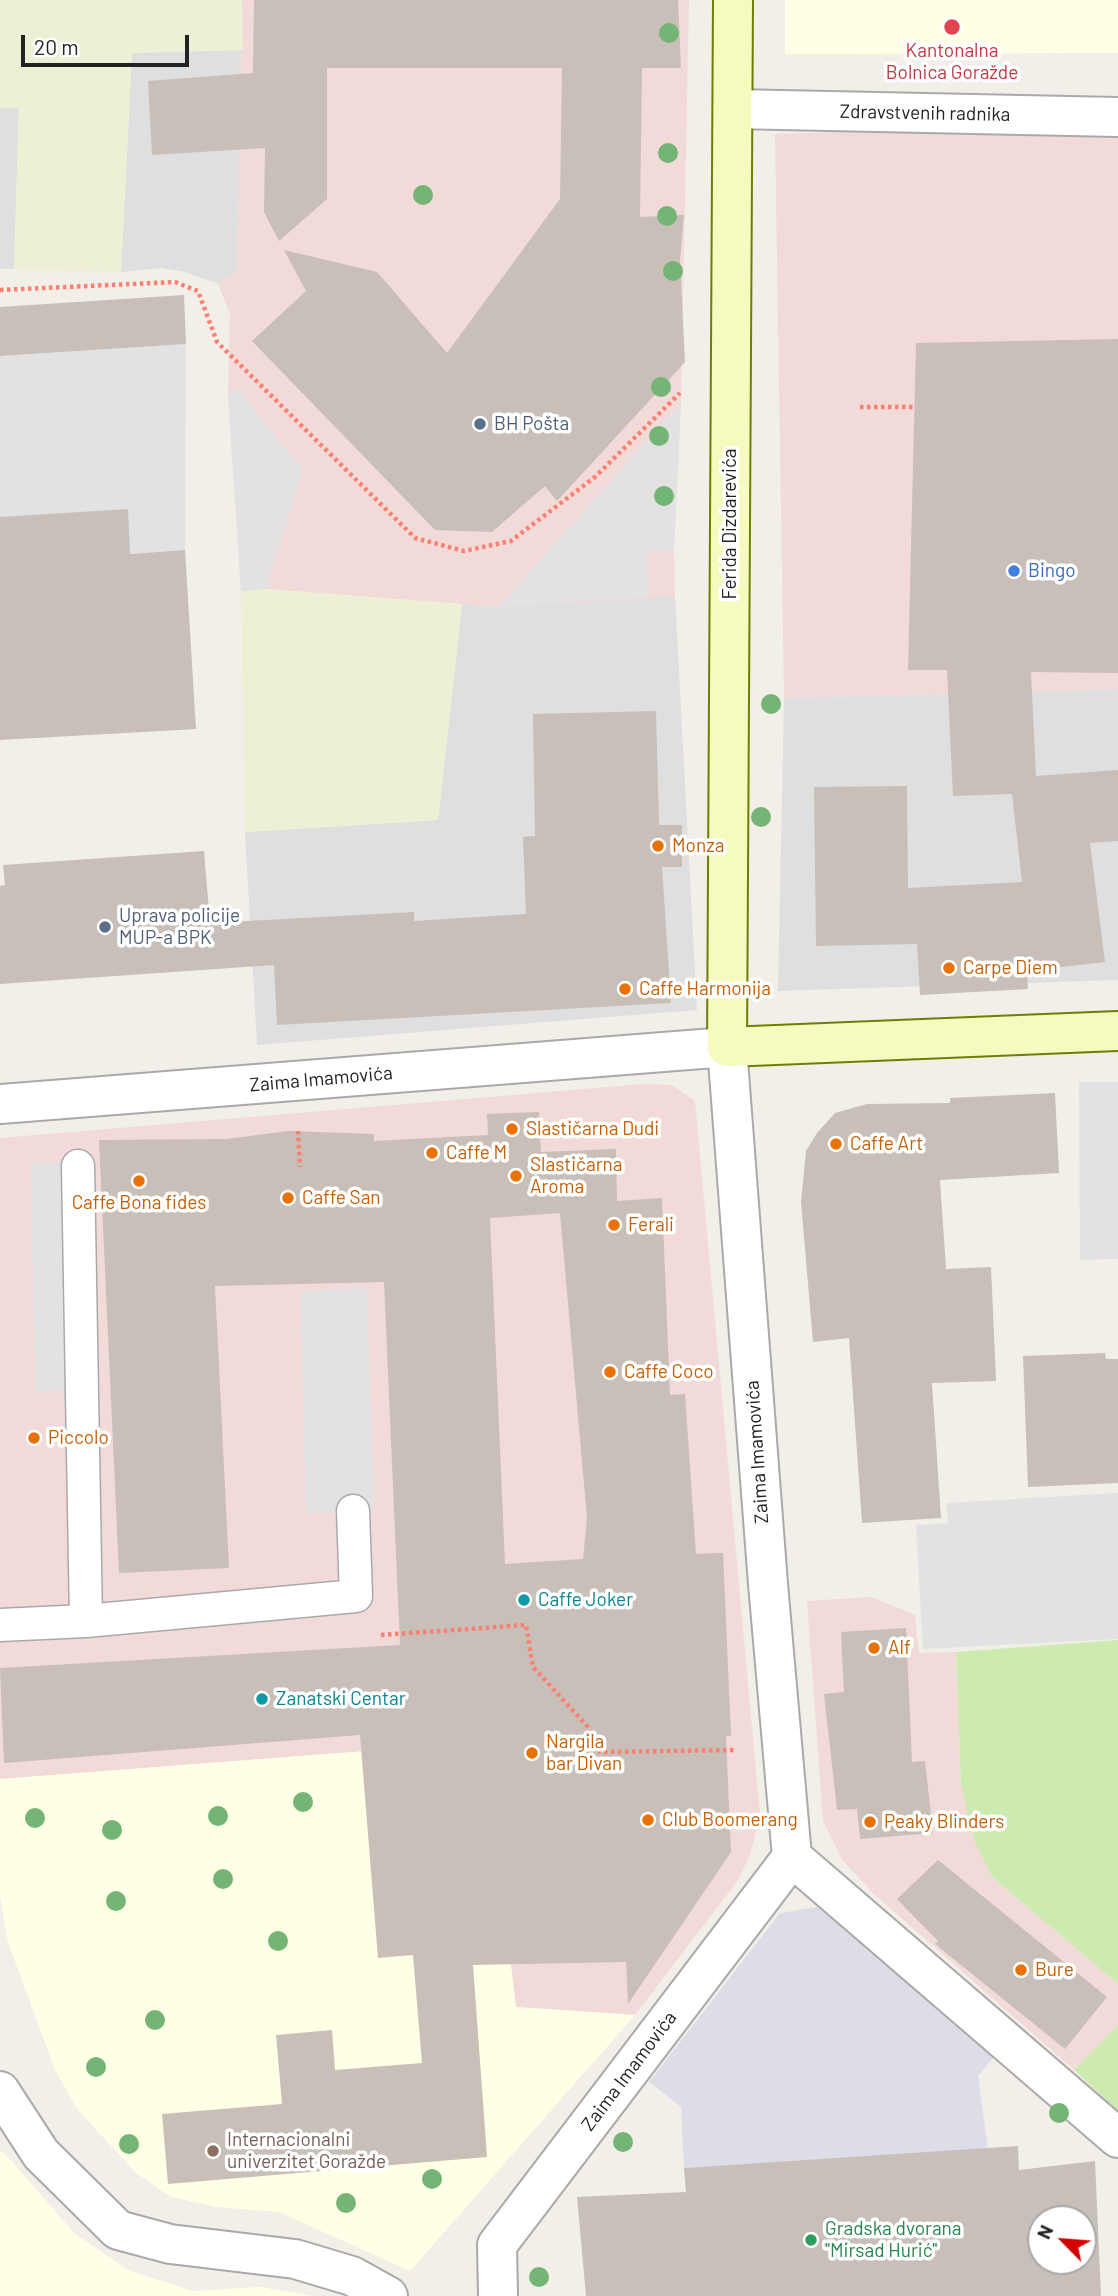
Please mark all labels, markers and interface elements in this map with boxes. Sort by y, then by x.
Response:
marker: Kantonalna Bolnica Goražde [942,17,962,37]
scale bar [24,21,192,65]
text: 20 m [34,34,79,59]
place label: Kantonalna Bolnica Goražde [886,40,1018,84]
street label: Zdravstvenih radnika [839,100,1011,126]
place label: BH Pošta [494,413,569,435]
marker: BH Pošta [472,416,488,432]
street label: Ferida Dizdarevića [719,448,741,600]
place label: Bingo [1028,560,1076,582]
marker: Bingo [1006,563,1022,579]
place label: Monza [672,835,724,857]
marker: Monza [650,838,666,854]
place label: Uprava policije MUP-a BPK [119,905,240,949]
marker: Uprava policije MUP-a BPK [97,919,113,935]
place label: Carpe Diem [963,957,1058,979]
marker: Carpe Diem [941,960,957,976]
place label: Caffe Harmonija [639,978,771,1000]
marker: Caffe Harmonija [617,981,633,997]
street label: Zaima Imamovića [248,1061,394,1097]
place label: Slastičarna Dudi [526,1118,659,1140]
marker: Slastičarna Dudi [504,1121,520,1137]
place label: Caffe Art [850,1133,923,1155]
marker: Caffe Art [828,1136,844,1152]
place label: Caffe M [446,1142,507,1164]
marker: Caffe M [424,1145,440,1161]
place label: Slastičarna Aroma [530,1154,623,1198]
marker: Slastičarna Aroma [508,1168,524,1184]
marker: Caffe Bona fides [131,1173,147,1189]
place label: Caffe San [302,1187,381,1209]
marker: Caffe San [280,1190,296,1206]
place label: Caffe Bona fides [72,1192,206,1214]
place label: Ferali [628,1214,674,1236]
marker: Ferali [606,1217,622,1233]
place label: Caffe Coco [624,1361,714,1383]
marker: Caffe Coco [602,1364,618,1380]
street label: Zaima Imamovića [741,1380,773,1524]
place label: Piccolo [48,1427,109,1449]
marker: Piccolo [26,1430,42,1446]
place label: Caffe Joker [538,1589,633,1611]
marker: Caffe Joker [516,1592,532,1608]
place label: Alf [888,1637,911,1659]
marker: Alf [866,1640,882,1656]
place label: Zanatski Centar [276,1688,406,1710]
marker: Zanatski Centar [254,1691,270,1707]
place label: Nargila bar Divan [546,1731,622,1775]
marker: Nargila bar Divan [524,1745,540,1761]
place label: Club Boomerang [662,1809,798,1831]
place label: Peaky Blinders [884,1811,1004,1833]
marker: Club Boomerang [640,1812,656,1828]
marker: Peaky Blinders [862,1814,878,1830]
place label: Bure [1035,1959,1074,1981]
marker: Bure [1013,1962,1029,1978]
street label: Zaima Imamovića [577,2007,681,2135]
place label: Internacionalni univerzitet Goražde [227,2129,386,2173]
marker: Internacionalni univerzitet Goražde [205,2143,221,2159]
north arrow [1027,2205,1097,2275]
place label: Gradska dvorana "Mirsad Hurić" [825,2218,962,2262]
text: N [1031,2221,1057,2242]
marker: Gradska dvorana "Mirsad Hurić" [803,2232,819,2248]

